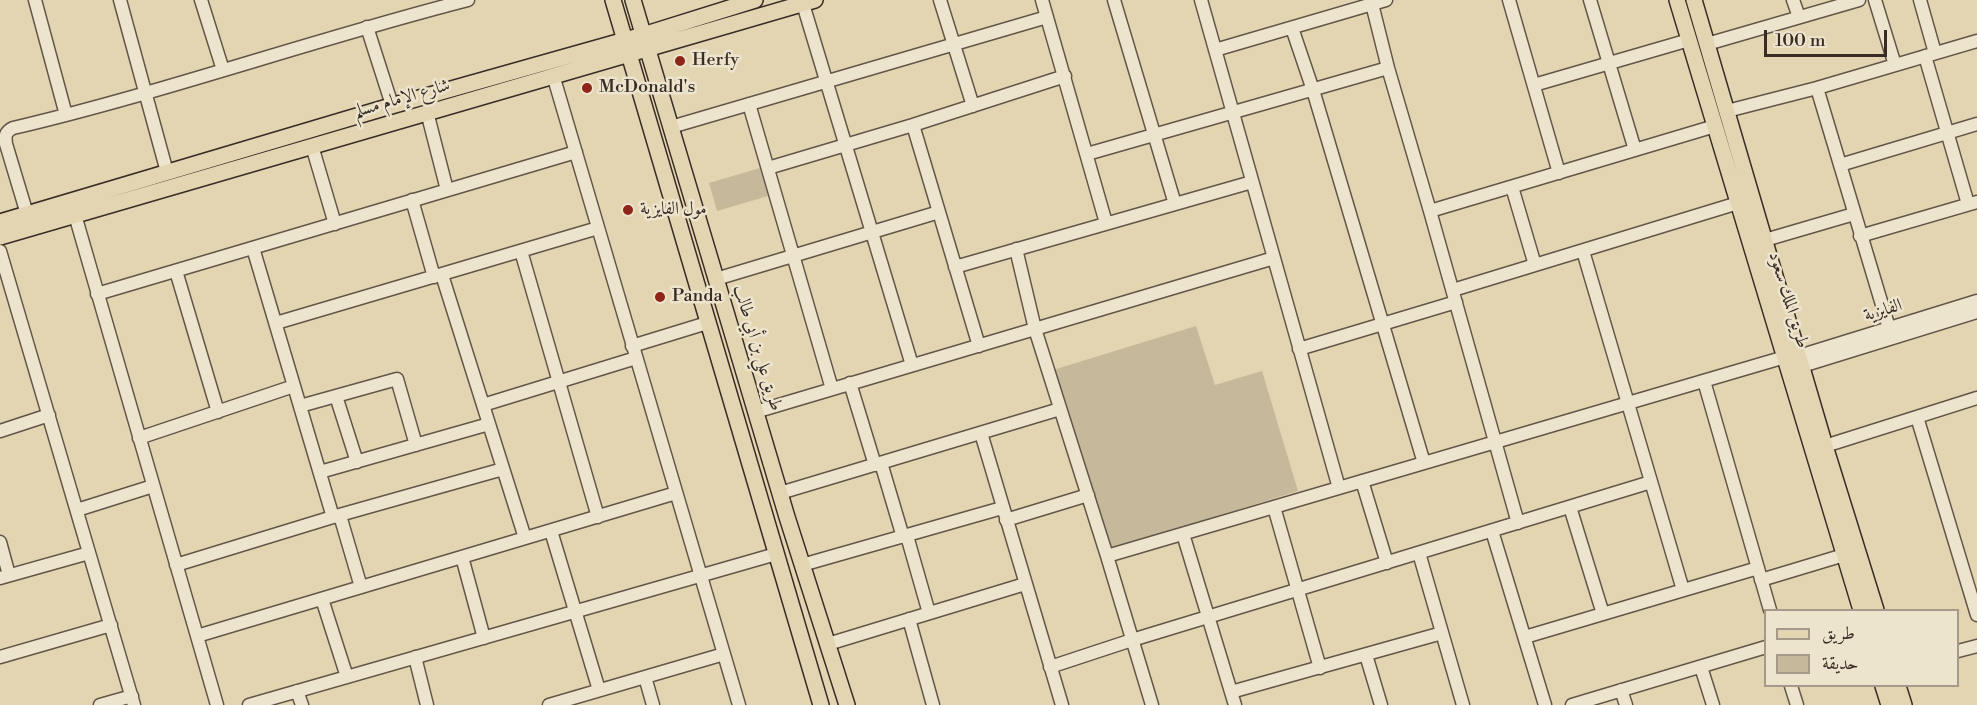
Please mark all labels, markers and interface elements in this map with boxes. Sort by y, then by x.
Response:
scale bar [1767,18,1890,56]
text: 100 m [1775,29,1826,52]
place label: Herfy [692,50,739,72]
marker: Herfy [673,54,687,68]
street label: شارع الإمام مسلم [351,75,453,123]
place label: McDonald's [599,77,695,99]
marker: McDonald's [580,81,594,95]
place label: مول الفايزية [640,199,707,221]
marker: مول الفايزية [621,203,635,217]
street label: طريق الملك سعود [1763,249,1813,351]
street label: طريق علي بن أبي طالب [728,282,786,414]
place label: Panda [672,286,723,308]
marker: Panda [653,290,667,304]
street label: الفايزية [1861,295,1905,327]
legend [1764,609,1959,687]
text: طريق [1822,622,1855,645]
text: حديقة [1822,652,1858,675]

